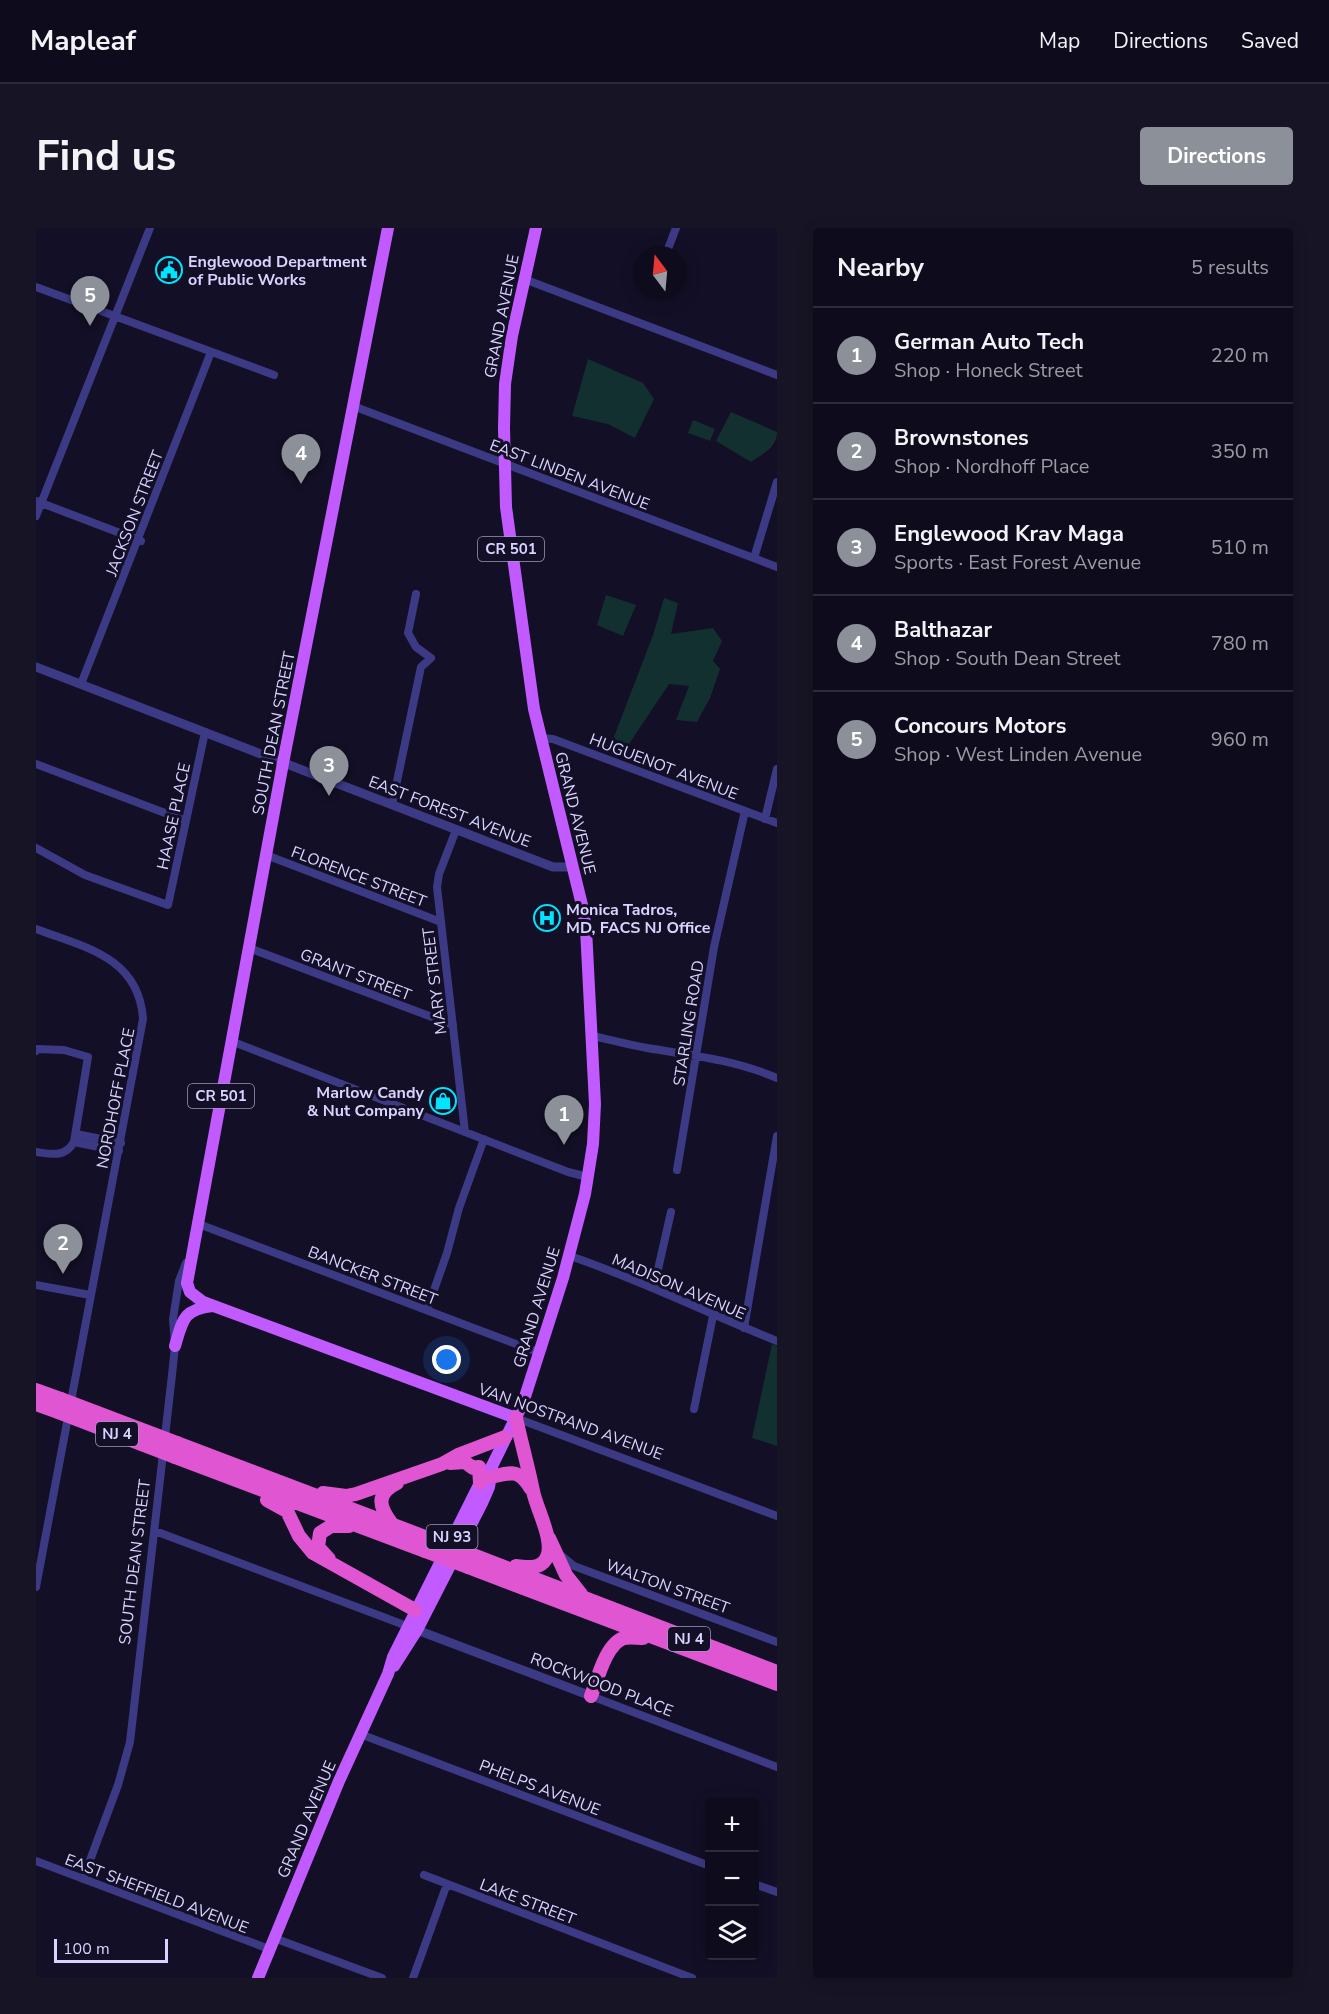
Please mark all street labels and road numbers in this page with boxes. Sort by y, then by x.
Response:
street label: GRAND AVENUE [479,252,525,380]
street label: EAST LINDEN AVENUE [486,434,653,516]
street label: JACKSON STREET [100,447,169,580]
road number: CR 501 [478,537,544,561]
street label: SOUTH DEAN STREET [247,649,301,817]
street label: HUGUENOT AVENUE [586,728,741,805]
street label: GRAND AVENUE [549,750,601,877]
street label: HAASE PLACE [152,761,196,872]
street label: EAST FOREST AVENUE [365,771,534,853]
street label: FLORENCE STREET [288,841,430,913]
street label: MARY STREET [417,926,452,1036]
street label: GRANT STREET [297,944,415,1006]
street label: STARLING ROAD [668,959,710,1088]
street label: NORDHOFF PLACE [92,1026,140,1170]
road number: CR 501 [188,1084,254,1108]
street label: BANCKER STREET [305,1241,441,1311]
street label: GRAND AVENUE [508,1244,566,1371]
street label: MADISON AVENUE [608,1249,749,1325]
street label: VAN NOSTRAND AVENUE [474,1378,666,1466]
road number: NJ 4 [96,1422,138,1446]
street label: SOUTH DEAN STREET [114,1478,156,1646]
road number: NJ 93 [426,1525,478,1549]
street label: WALTON STREET [603,1554,733,1620]
road number: NJ 4 [668,1627,710,1651]
street label: ROCKWOOD PLACE [527,1648,676,1722]
street label: PHELPS AVENUE [476,1755,604,1821]
street label: GRAND AVENUE [272,1757,342,1881]
street label: EAST SHEFFIELD AVENUE [62,1849,252,1939]
street label: LAKE STREET [476,1873,579,1931]

